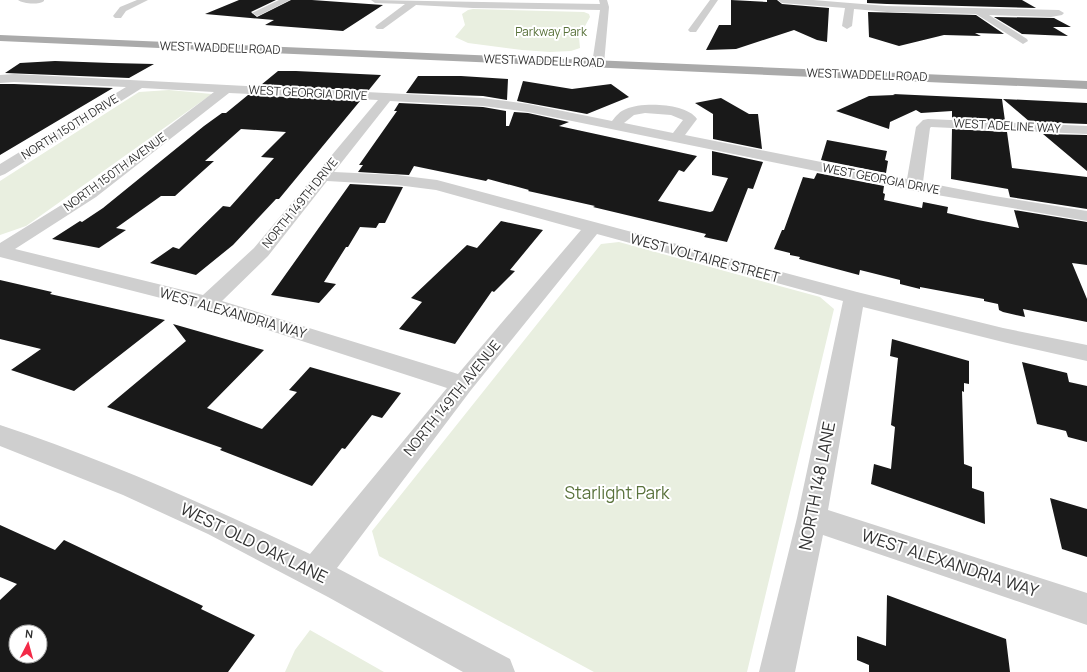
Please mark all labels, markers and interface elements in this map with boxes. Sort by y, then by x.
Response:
park label: Parkway Park [515,23,588,40]
street label: WEST WADDELL ROAD [159,37,281,58]
street label: WEST WADDELL ROAD [483,50,605,71]
street label: WEST WADDELL ROAD [806,64,928,85]
street label: WEST GEORGIA DRIVE [248,81,368,104]
street label: NORTH 150TH DRIVE [18,90,122,163]
street label: WEST ADELINE WAY [953,114,1061,137]
street label: NORTH 150TH AVENUE [60,128,170,215]
street label: NORTH 149TH DRIVE [258,154,341,251]
street label: WEST GEORGIA DRIVE [821,159,941,198]
street label: WEST VOLTAIRE STREET [628,228,783,287]
street label: WEST ALEXANDRIA WAY [157,282,309,343]
street label: NORTH 149TH AVENUE [399,336,504,460]
street label: NORTH 148 LANE [793,420,840,552]
park label: Starlight Park [564,481,670,504]
street label: WEST OLD OAK LANE [177,497,332,588]
street label: WEST ALEXANDRIA WAY [859,523,1042,602]
north arrow [8,624,48,664]
text: N [24,626,34,641]

